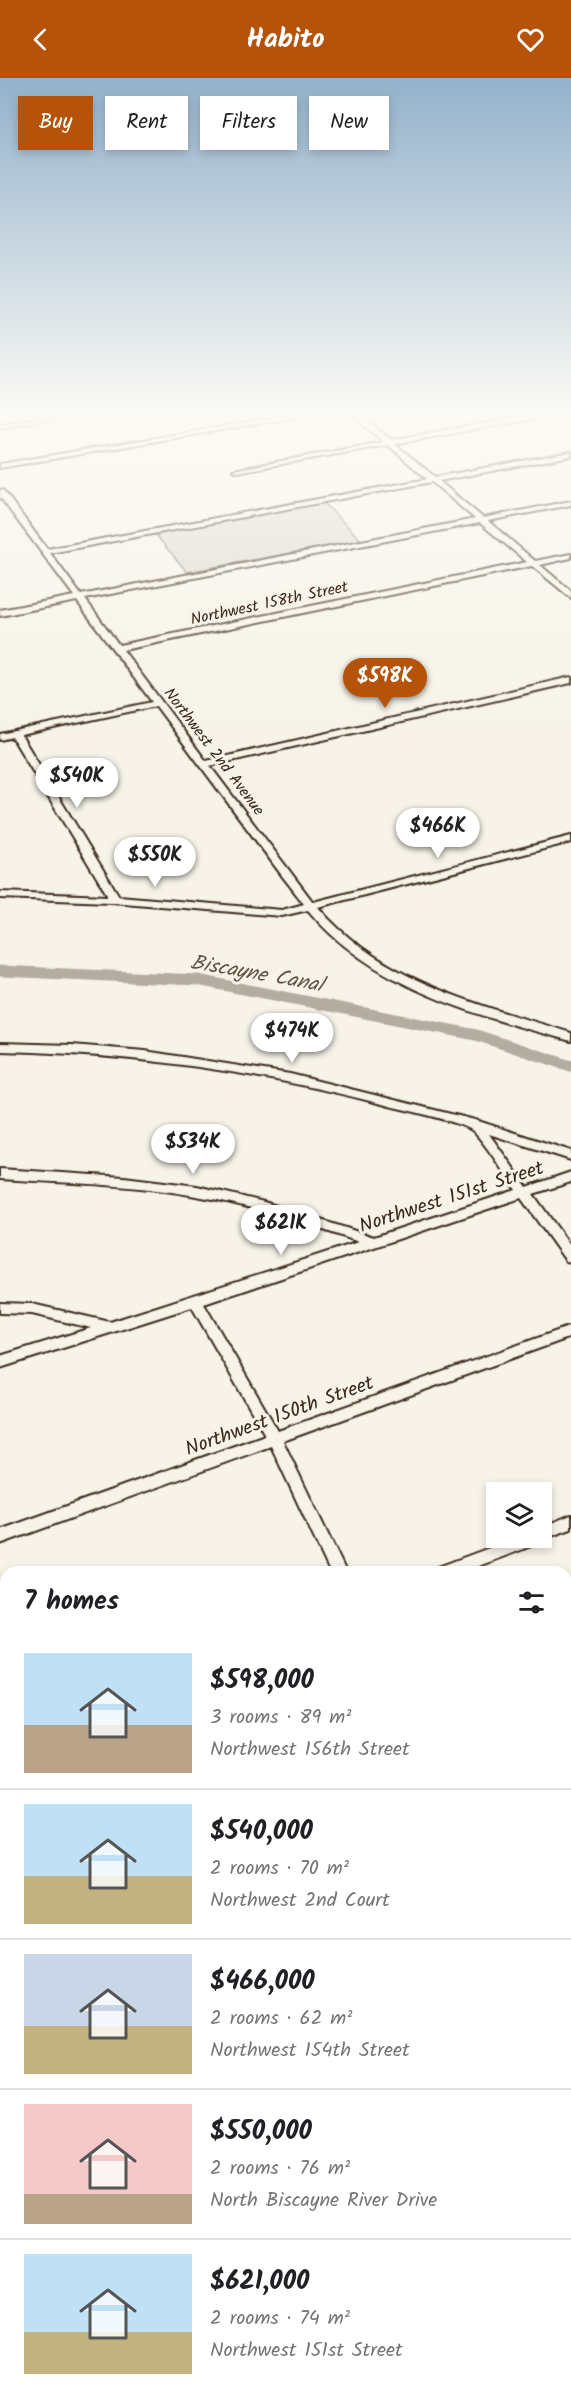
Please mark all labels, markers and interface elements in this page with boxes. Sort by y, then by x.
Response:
text: Habito [246,18,325,61]
icon: back [24,23,57,56]
icon: heart [514,23,547,56]
chip: Buy [18,96,93,150]
chip: Rent [105,96,188,150]
chip: Filters [200,96,297,150]
chip: New [309,96,389,150]
street label: Northwest 158th Street [188,574,351,632]
pin: $598K [343,658,427,709]
text: $598K [357,661,413,693]
street label: Northwest 2nd Avenue [157,683,270,821]
pin: $540K [35,758,119,809]
text: $540K [49,761,105,793]
pin: $466K [396,808,480,859]
text: $466K [410,811,466,843]
pin: $550K [113,837,197,888]
text: $550K [128,840,182,872]
water label: Biscayne Canal [188,947,329,1003]
pin: $474K [250,1013,334,1064]
text: $474K [264,1016,320,1048]
pin: $534K [151,1124,235,1175]
text: $534K [165,1127,221,1159]
street label: Northwest 151st Street [355,1153,548,1243]
pin: $621K [239,1205,323,1256]
text: $621K [255,1208,307,1240]
street label: Northwest 150th Street [181,1368,379,1466]
map controls [486,1482,552,1548]
button: layers [486,1482,552,1548]
text: 7 homes [24,1581,119,1623]
icon: filters [515,1586,548,1619]
text: $598,000 [210,1660,314,1702]
icon: home [72,1677,144,1749]
text: 3 rooms · 89 m² [210,1702,351,1734]
text: Northwest 156th Street [210,1734,410,1766]
text: $540,000 [210,1811,313,1853]
icon: home [72,1828,144,1900]
text: 2 rooms · 70 m² [210,1853,349,1885]
text: Northwest 2nd Court [210,1885,390,1917]
text: $466,000 [210,1961,315,2003]
icon: home [72,1978,144,2050]
text: 2 rooms · 62 m² [210,2003,352,2035]
text: Northwest 154th Street [210,2035,410,2067]
text: $550,000 [210,2111,312,2153]
icon: home [72,2128,144,2200]
text: 2 rooms · 76 m² [210,2153,350,2185]
text: North Biscayne River Drive [210,2185,437,2217]
text: $621,000 [210,2261,309,2303]
icon: home [72,2278,144,2350]
text: 2 rooms · 74 m² [210,2303,350,2335]
text: Northwest 151st Street [210,2335,403,2367]

